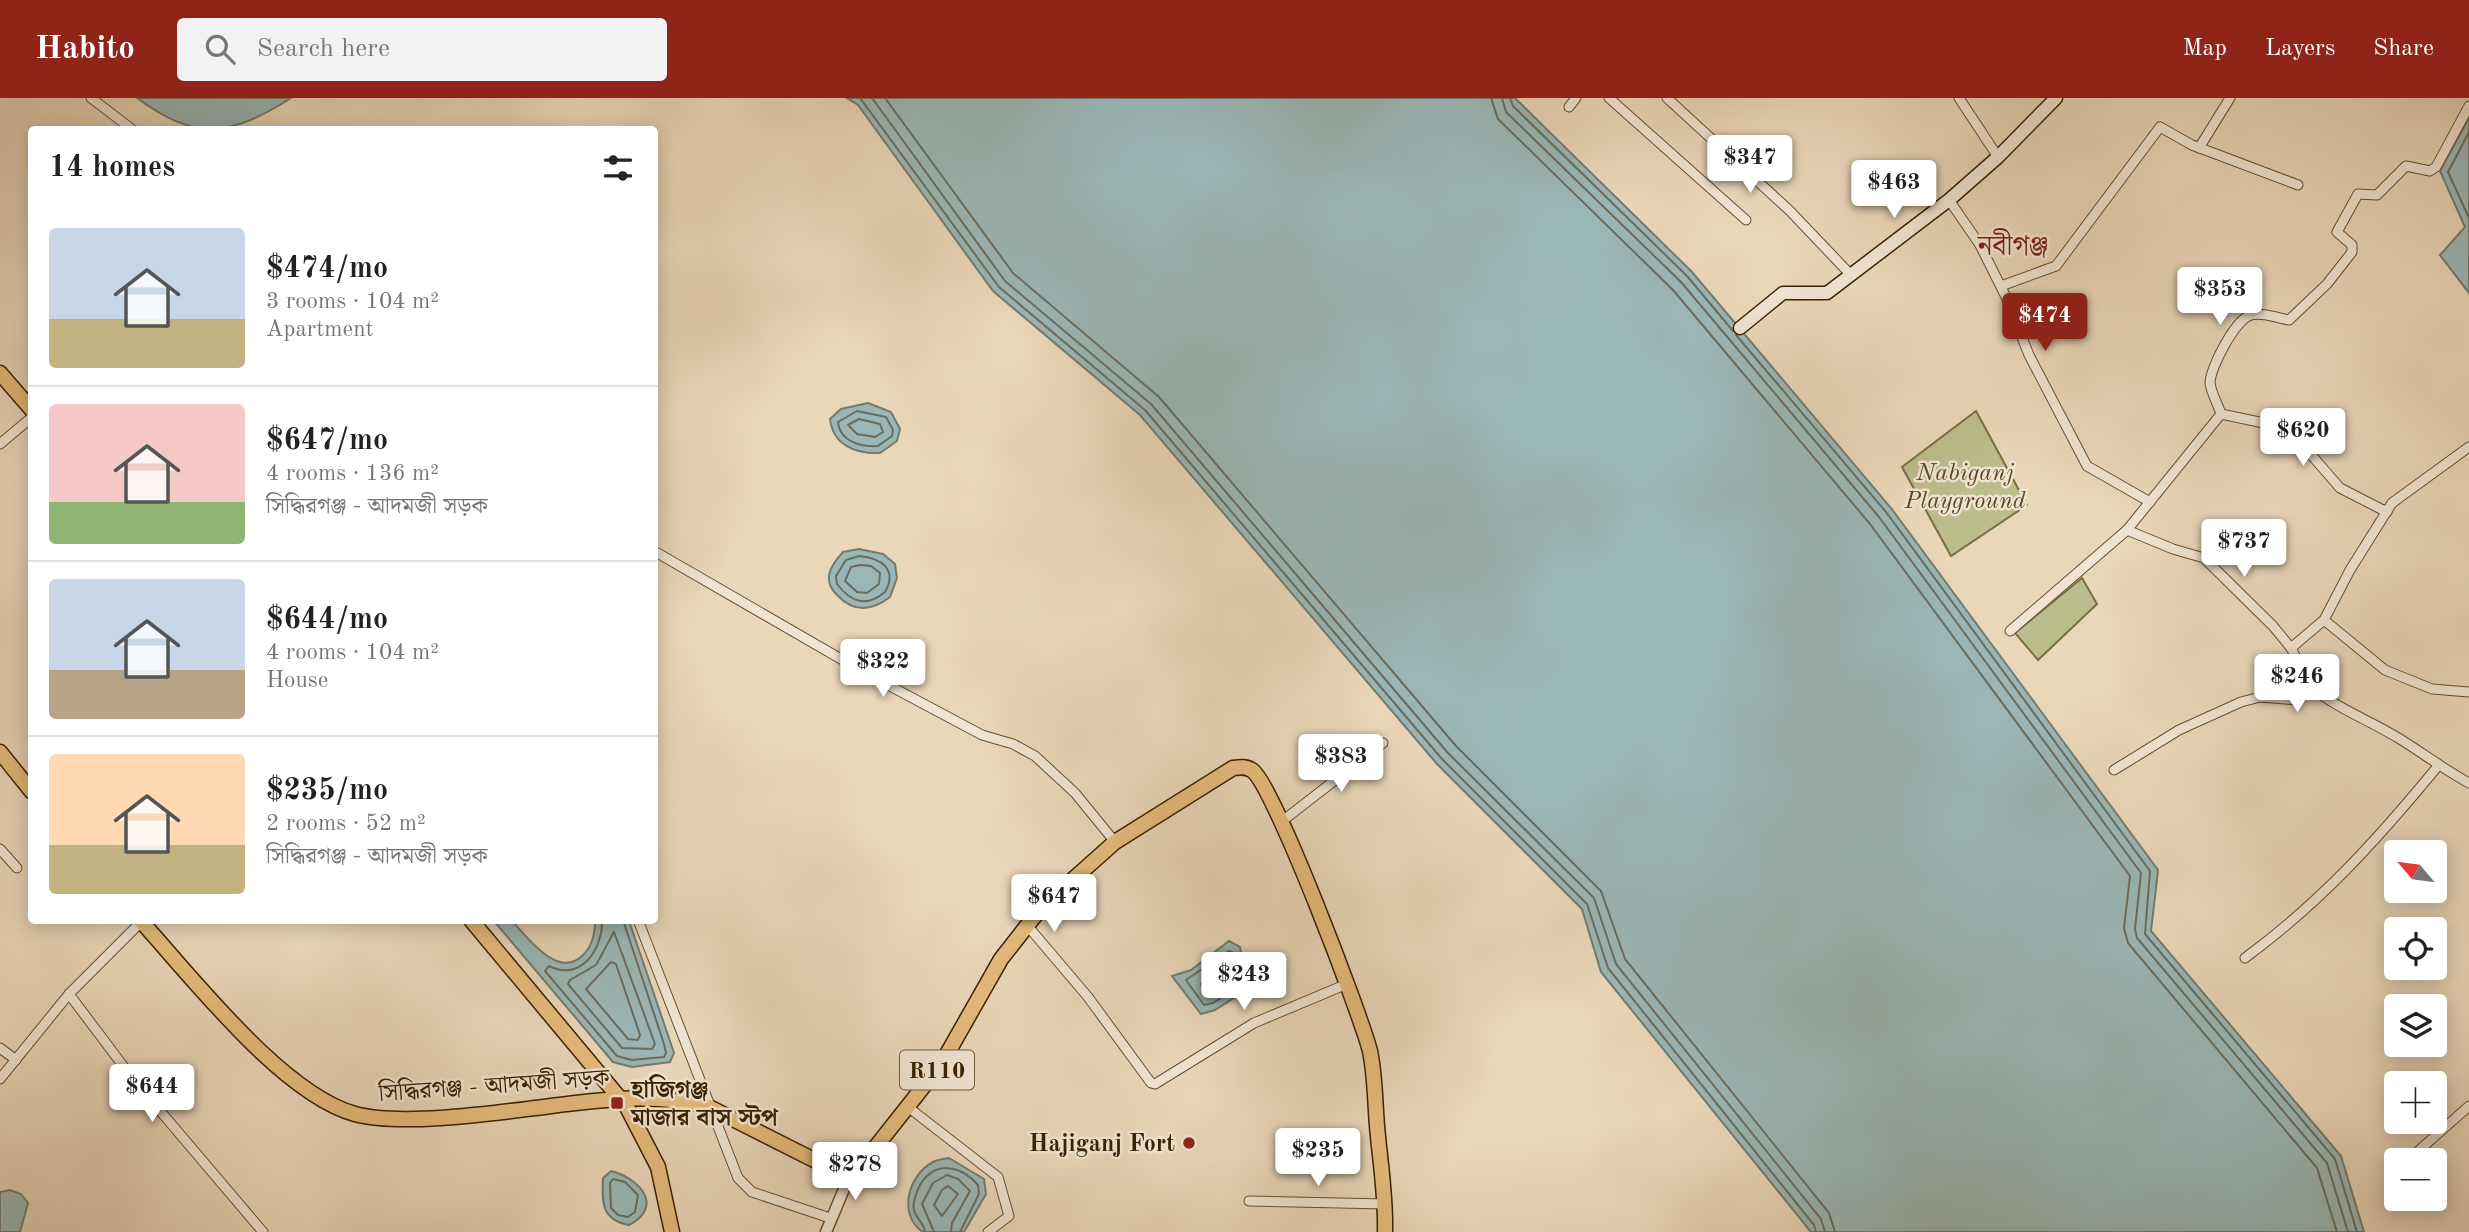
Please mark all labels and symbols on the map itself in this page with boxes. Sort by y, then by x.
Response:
pin: $347 [1709,136,1791,195]
pin: $463 [1853,160,1935,220]
district label: নবীগঞ্জ [1977,228,2048,262]
pin: $353 [2179,268,2261,327]
pin: $474 [2004,294,2086,353]
pin: $620 [2262,408,2344,468]
park label: Nabiganj Playground [1904,462,2026,514]
pin: $737 [2203,519,2285,579]
pin: $322 [842,640,924,699]
pin: $246 [2256,654,2338,714]
pin: $383 [1300,734,1382,794]
north arrow [2384,840,2446,903]
pin: $647 [1013,874,1095,934]
pin: $243 [1203,953,1285,1012]
road number: R110 [900,1051,974,1090]
street label: সিদ্ধিরগঞ্জ - আদমজী সড়ক [377,1063,611,1107]
pin: $644 [111,1065,193,1124]
place label: হাজিগঞ্জ মাজার বাস স্টপ [630,1074,779,1131]
marker: হাজিগঞ্জ মাজার বাস স্টপ [609,1095,625,1111]
pin: $235 [1277,1128,1359,1188]
place label: Hajiganj Fort [1029,1133,1175,1157]
marker: Hajiganj Fort [1181,1135,1197,1151]
pin: $278 [814,1142,896,1202]

